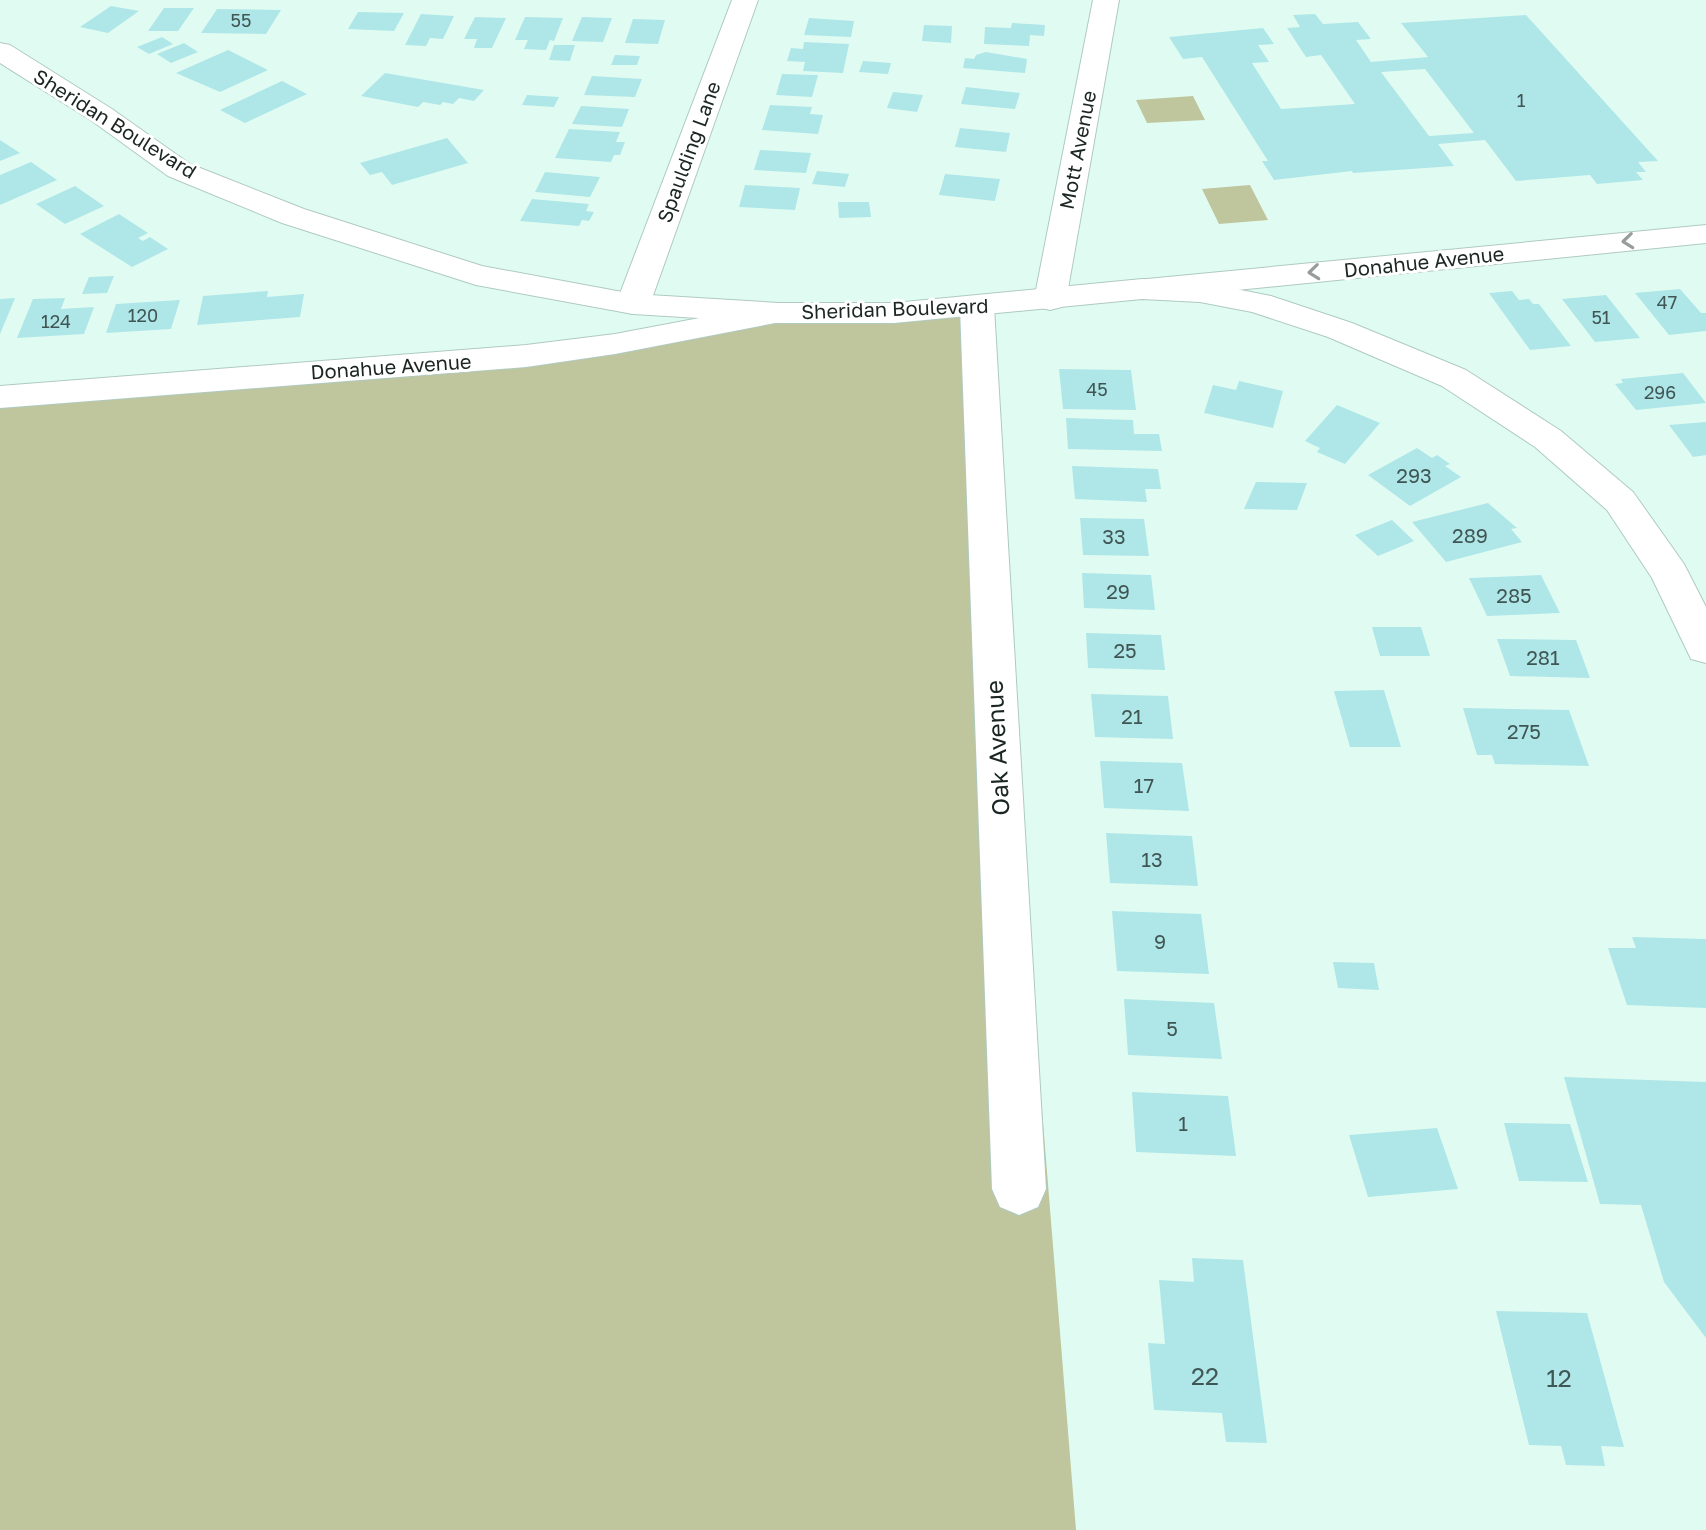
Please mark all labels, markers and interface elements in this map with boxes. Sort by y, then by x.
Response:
house number: 55 [231,9,251,31]
street label: Sheridan Boulevard [30,63,201,183]
street label: Spaulding Lane [651,78,725,226]
street label: Mott Avenue [1054,88,1100,211]
house number: 1 [1517,89,1526,111]
one-way arrow [1621,233,1634,250]
street label: Donahue Avenue [1342,241,1505,281]
one-way arrow [1307,264,1320,281]
house number: 47 [1657,291,1677,313]
street label: Sheridan Boulevard [801,293,989,323]
house number: 120 [128,304,158,326]
house number: 51 [1591,306,1611,328]
house number: 124 [41,310,71,332]
street label: Donahue Avenue [310,348,472,384]
house number: 45 [1086,378,1108,400]
house number: 296 [1644,381,1676,403]
house number: 293 [1396,463,1432,487]
house number: 289 [1452,523,1488,547]
house number: 33 [1102,524,1126,548]
house number: 29 [1106,579,1130,603]
house number: 285 [1496,583,1532,607]
house number: 25 [1113,638,1137,662]
house number: 281 [1526,645,1560,669]
street label: Oak Avenue [978,680,1015,817]
house number: 21 [1121,704,1143,728]
house number: 275 [1507,719,1541,743]
house number: 17 [1134,773,1154,797]
house number: 13 [1141,847,1163,871]
house number: 9 [1154,929,1166,953]
house number: 5 [1166,1016,1178,1040]
house number: 1 [1178,1111,1188,1135]
house number: 22 [1191,1361,1219,1390]
house number: 12 [1546,1363,1572,1392]

